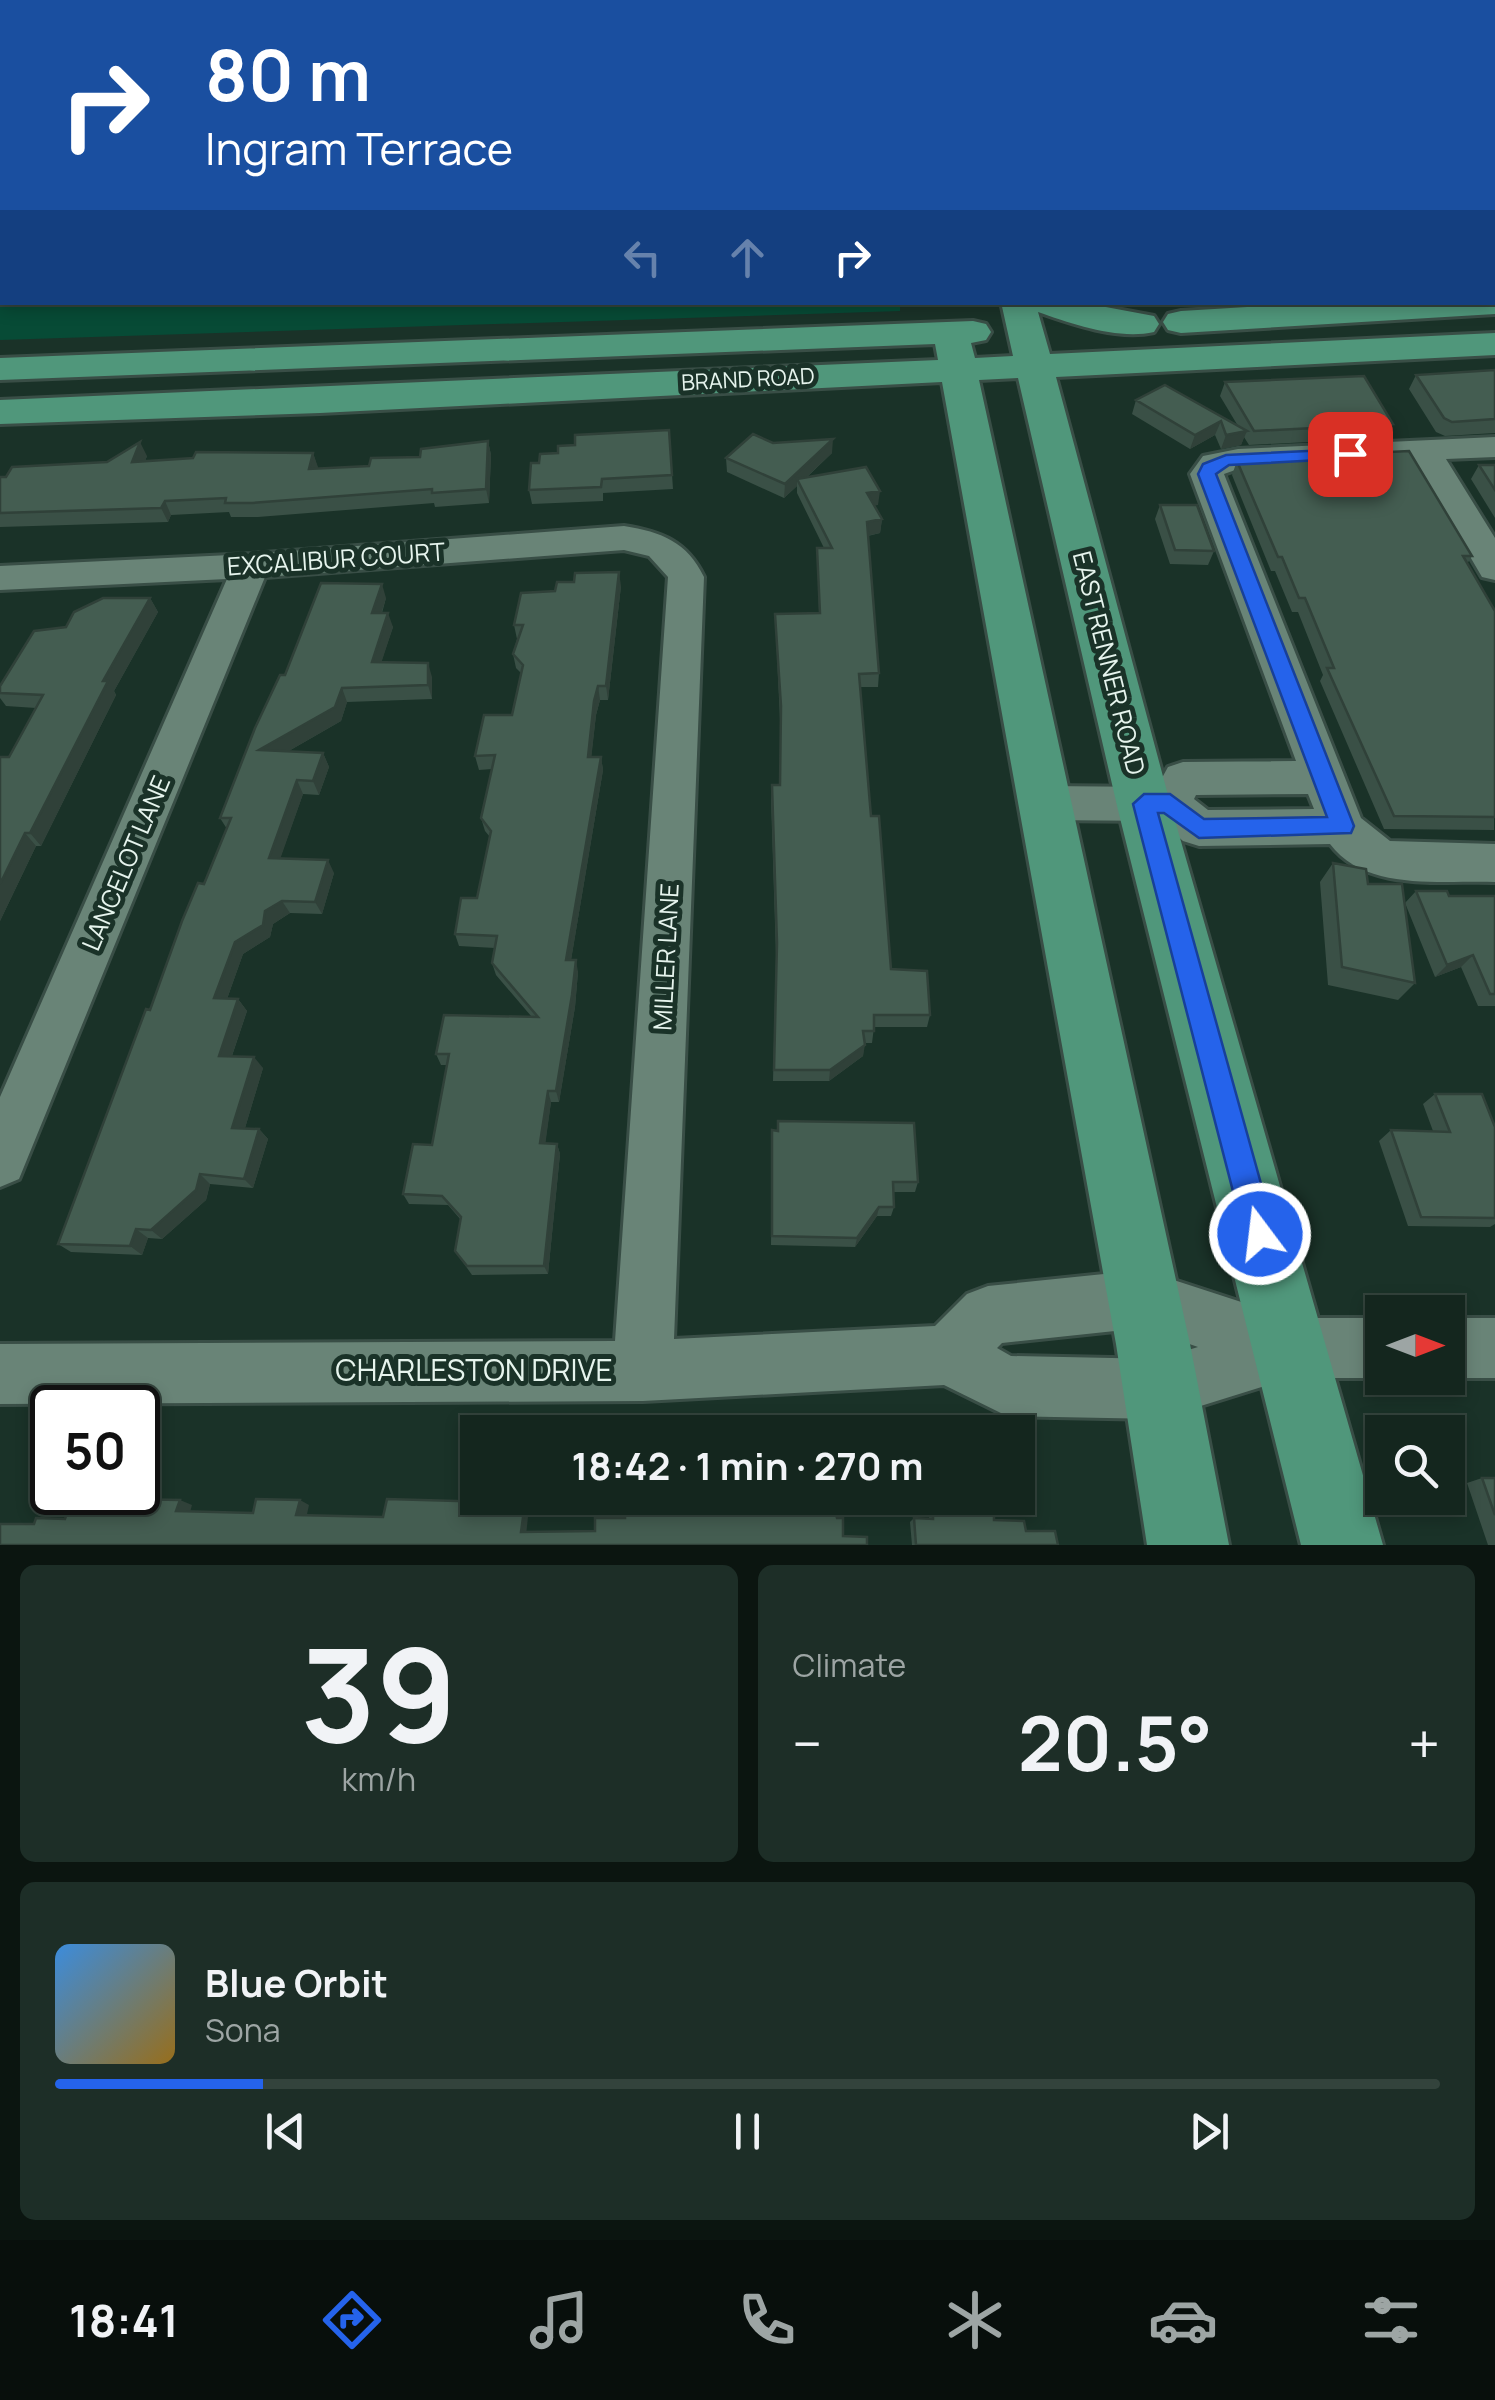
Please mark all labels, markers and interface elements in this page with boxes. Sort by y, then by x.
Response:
text: 80 m [205,26,371,122]
icon: right [40,40,170,170]
text: Ingram Terrace [205,117,513,179]
icon: left [615,230,670,285]
icon: ahead [720,230,775,285]
icon: right [825,230,880,285]
street label: BRAND ROAD [681,361,815,397]
pin [1308,412,1393,497]
icon: arrive [1323,427,1378,482]
street label: EXCALIBUR COURT [226,533,446,584]
street label: EAST RENNER ROAD [1065,547,1154,778]
street label: LANCELOT LANE [73,770,178,956]
street label: MILLER LANE [644,882,687,1031]
position arrow [1208,1182,1312,1286]
north arrow [1365,1295,1465,1395]
map controls [1365,1295,1465,1515]
street label: CHARLESTON DRIVE [335,1349,613,1390]
speed limit sign: 50 [30,1385,160,1515]
button: search [1365,1415,1465,1515]
text: 18:42 · 1 min · 270 m [572,1439,923,1491]
text: 39 [301,1603,457,1781]
text: Climate [793,1643,906,1687]
text: 20.5° [1018,1691,1212,1794]
text: − [793,1705,822,1781]
text: + [1408,1705,1440,1781]
text: km/h [342,1757,416,1801]
text: Blue Orbit [205,1956,388,2008]
text: Sona [205,2008,280,2052]
icon: previous [258,2104,313,2159]
icon: pause [720,2104,775,2159]
icon: next [1182,2104,1237,2159]
icon: directions [317,2285,387,2355]
icon: music [524,2285,594,2355]
icon: phone [732,2285,802,2355]
icon: climate [940,2285,1010,2355]
icon: car [1148,2285,1218,2355]
icon: filters [1356,2285,1426,2355]
text: 18:41 [69,2289,179,2351]

